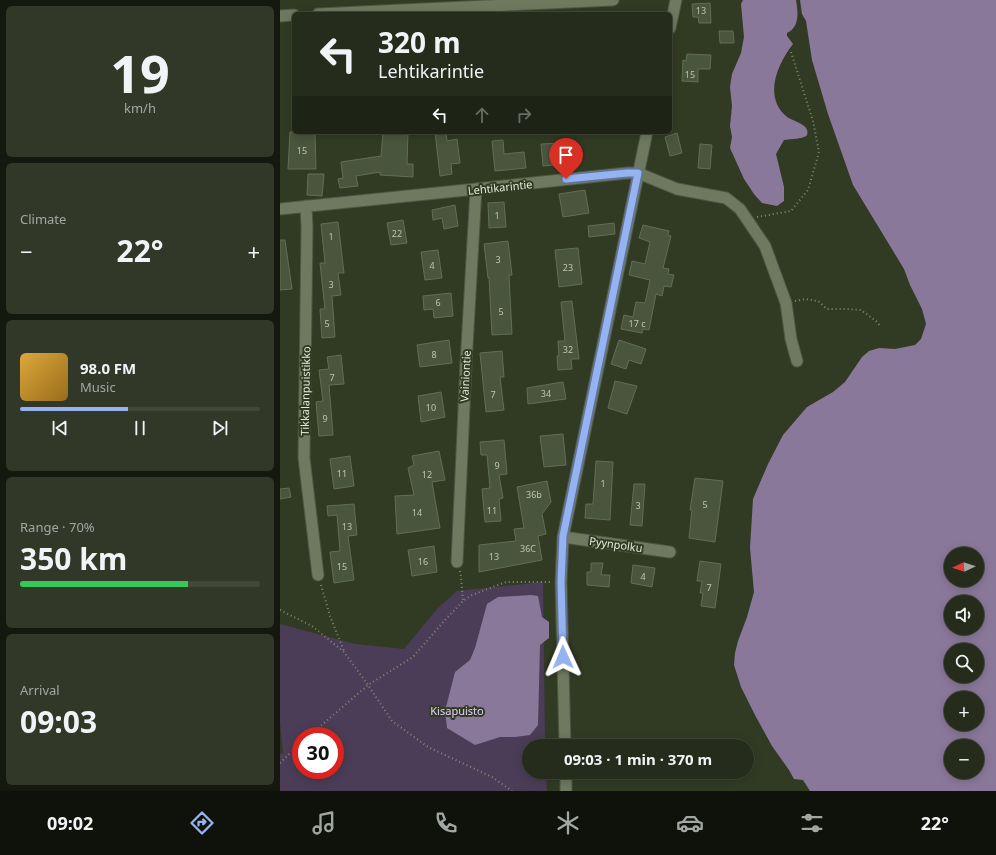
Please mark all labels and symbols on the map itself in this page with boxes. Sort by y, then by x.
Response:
house number: 13 [696,4,706,17]
house number: 15 [685,68,695,81]
pin [549,138,583,179]
house number: 15 [297,144,307,157]
street label: Lehtikarintie [467,176,533,198]
house number: 1 [494,209,500,222]
house number: 22 [392,227,402,240]
house number: 1 [328,230,334,243]
house number: 3 [495,253,501,266]
house number: 4 [429,259,435,272]
house number: 23 [563,261,573,274]
house number: 3 [328,278,334,291]
house number: 6 [435,296,441,309]
house number: 5 [498,305,504,318]
house number: 5 [324,317,330,330]
house number: 17 c [629,317,646,330]
house number: 32 [563,343,573,356]
street label: Tikkalanpuistikko [297,346,313,436]
house number: 8 [431,348,437,361]
street label: Vainiontie [456,350,474,402]
house number: 7 [329,371,335,384]
house number: 34 [541,387,551,400]
house number: 7 [490,388,496,401]
house number: 10 [426,401,436,414]
house number: 9 [322,412,328,425]
house number: 9 [494,459,500,472]
house number: 11 [337,467,347,480]
house number: 12 [422,468,432,481]
house number: 1 [600,477,606,490]
house number: 36b [526,488,542,501]
house number: 5 [702,498,708,511]
house number: 3 [635,499,641,512]
house number: 11 [487,504,497,517]
house number: 14 [412,506,422,519]
house number: 13 [342,520,352,533]
street label: Pyynpolku [588,533,644,555]
house number: 36C [520,542,536,555]
north arrow [944,547,984,587]
house number: 13 [489,550,499,563]
house number: 16 [418,555,428,568]
house number: 15 [337,560,347,573]
house number: 4 [640,570,646,583]
house number: 7 [706,581,712,594]
position arrow [542,636,584,678]
park label: Kisapuisto [430,703,484,718]
speed limit sign: 30 [292,727,344,779]

